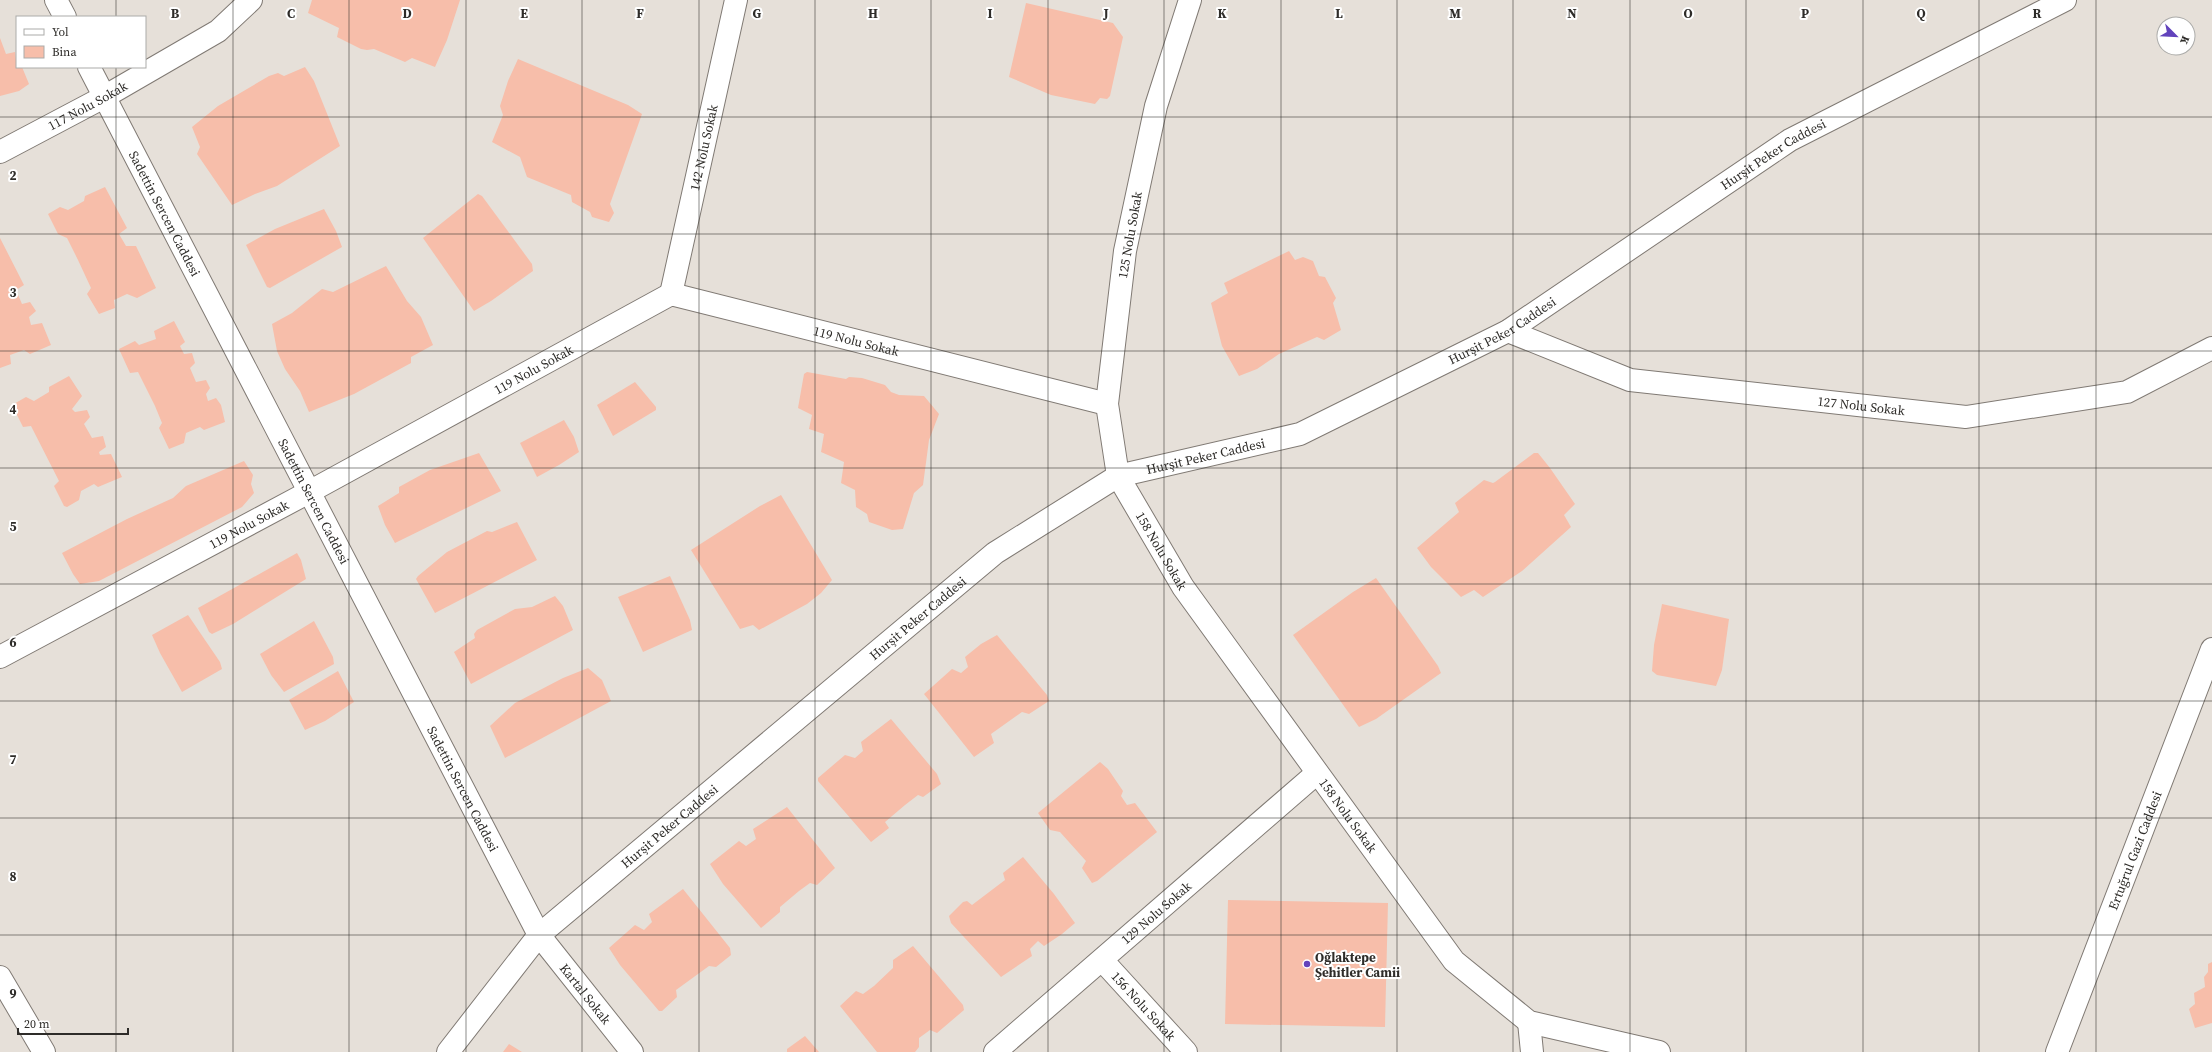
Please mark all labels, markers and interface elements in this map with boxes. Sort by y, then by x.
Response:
text: B [171,5,180,22]
text: C [287,5,295,22]
text: D [402,5,412,22]
text: E [520,5,528,22]
text: F [636,5,644,22]
text: G [753,5,762,22]
text: H [868,5,878,22]
text: I [987,5,993,22]
text: J [1102,5,1109,22]
text: K [1217,5,1227,22]
text: L [1335,5,1343,22]
text: M [1449,5,1461,22]
text: N [1567,5,1577,22]
text: O [1683,5,1693,22]
text: P [1801,5,1809,22]
text: Q [1916,5,1926,22]
text: R [2033,5,2042,22]
legend [16,16,146,68]
north arrow [2156,16,2196,56]
text: Yol [52,24,69,40]
text: K [2176,33,2193,47]
text: Bina [52,44,77,60]
street label: 117 Nolu Sokak [45,77,131,134]
street label: 142 Nolu Sokak [686,102,721,192]
street label: Hurşit Peker Caddesi [1717,115,1829,193]
street label: Sadettin Sercen Caddesi [125,148,205,279]
text: 2 [9,167,17,184]
street label: 125 Nolu Sokak [1114,189,1146,280]
text: 3 [9,284,17,301]
street label: Hurşit Peker Caddesi [1445,293,1559,368]
street label: 119 Nolu Sokak [812,322,902,360]
street label: 119 Nolu Sokak [491,340,577,398]
street label: 127 Nolu Sokak [1817,392,1907,419]
text: 4 [9,401,17,418]
street label: Hurşit Peker Caddesi [1144,434,1267,478]
street label: Sadettin Sercen Caddesi [275,436,354,567]
street label: 119 Nolu Sokak [206,496,292,552]
street label: 158 Nolu Sokak [1132,508,1192,594]
text: 5 [9,518,17,535]
street label: Hurşit Peker Caddesi [866,572,970,663]
text: 6 [9,634,17,651]
street label: Sadettin Sercen Caddesi [424,723,503,855]
text: 7 [9,751,17,768]
street label: 158 Nolu Sokak [1316,775,1382,857]
street label: Hurşit Peker Caddesi [617,780,721,871]
street label: Ertuğrul Gazi Caddesi [2104,788,2165,912]
text: 8 [9,868,17,885]
street label: 129 Nolu Sokak [1117,877,1195,948]
place label: Oğlaktepe Şehitler Camii [1315,949,1400,981]
marker: Oğlaktepe Şehitler Camii [1302,959,1312,969]
street label: Kartal Sokak [556,960,616,1028]
street label: 156 Nolu Sokak [1108,968,1180,1045]
text: 9 [9,985,17,1002]
scale bar [18,1010,128,1036]
text: 20 m [24,1016,50,1032]

